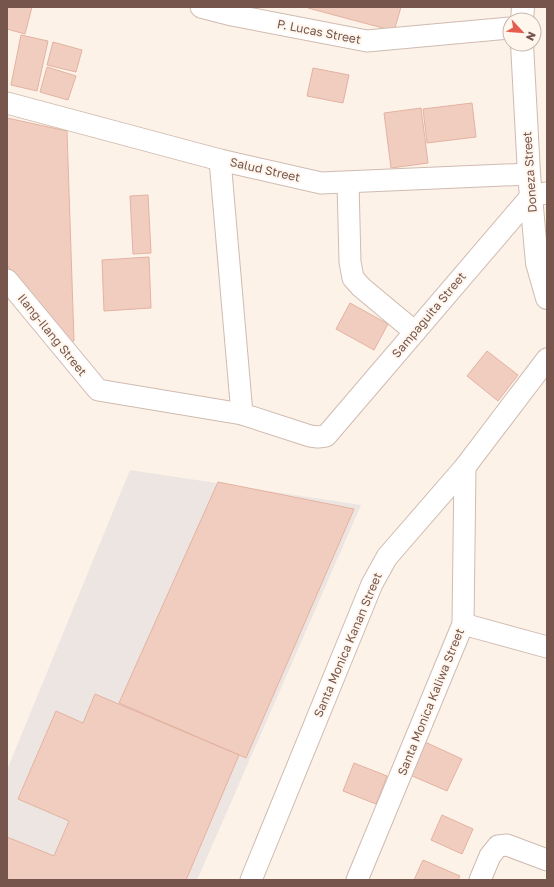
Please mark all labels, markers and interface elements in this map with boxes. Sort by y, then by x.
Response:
north arrow [502,12,542,52]
street label: P. Lucas Street [276,16,362,47]
text: N [524,30,539,43]
street label: Doneza Street [519,131,540,213]
street label: Salud Street [229,154,302,185]
street label: Sampaguita Street [388,269,469,361]
street label: Ilang-Ilang Street [15,291,90,379]
street label: Santa Monica Kanan Street [310,570,385,719]
street label: Santa Monica Kaliwa Street [394,626,467,778]

